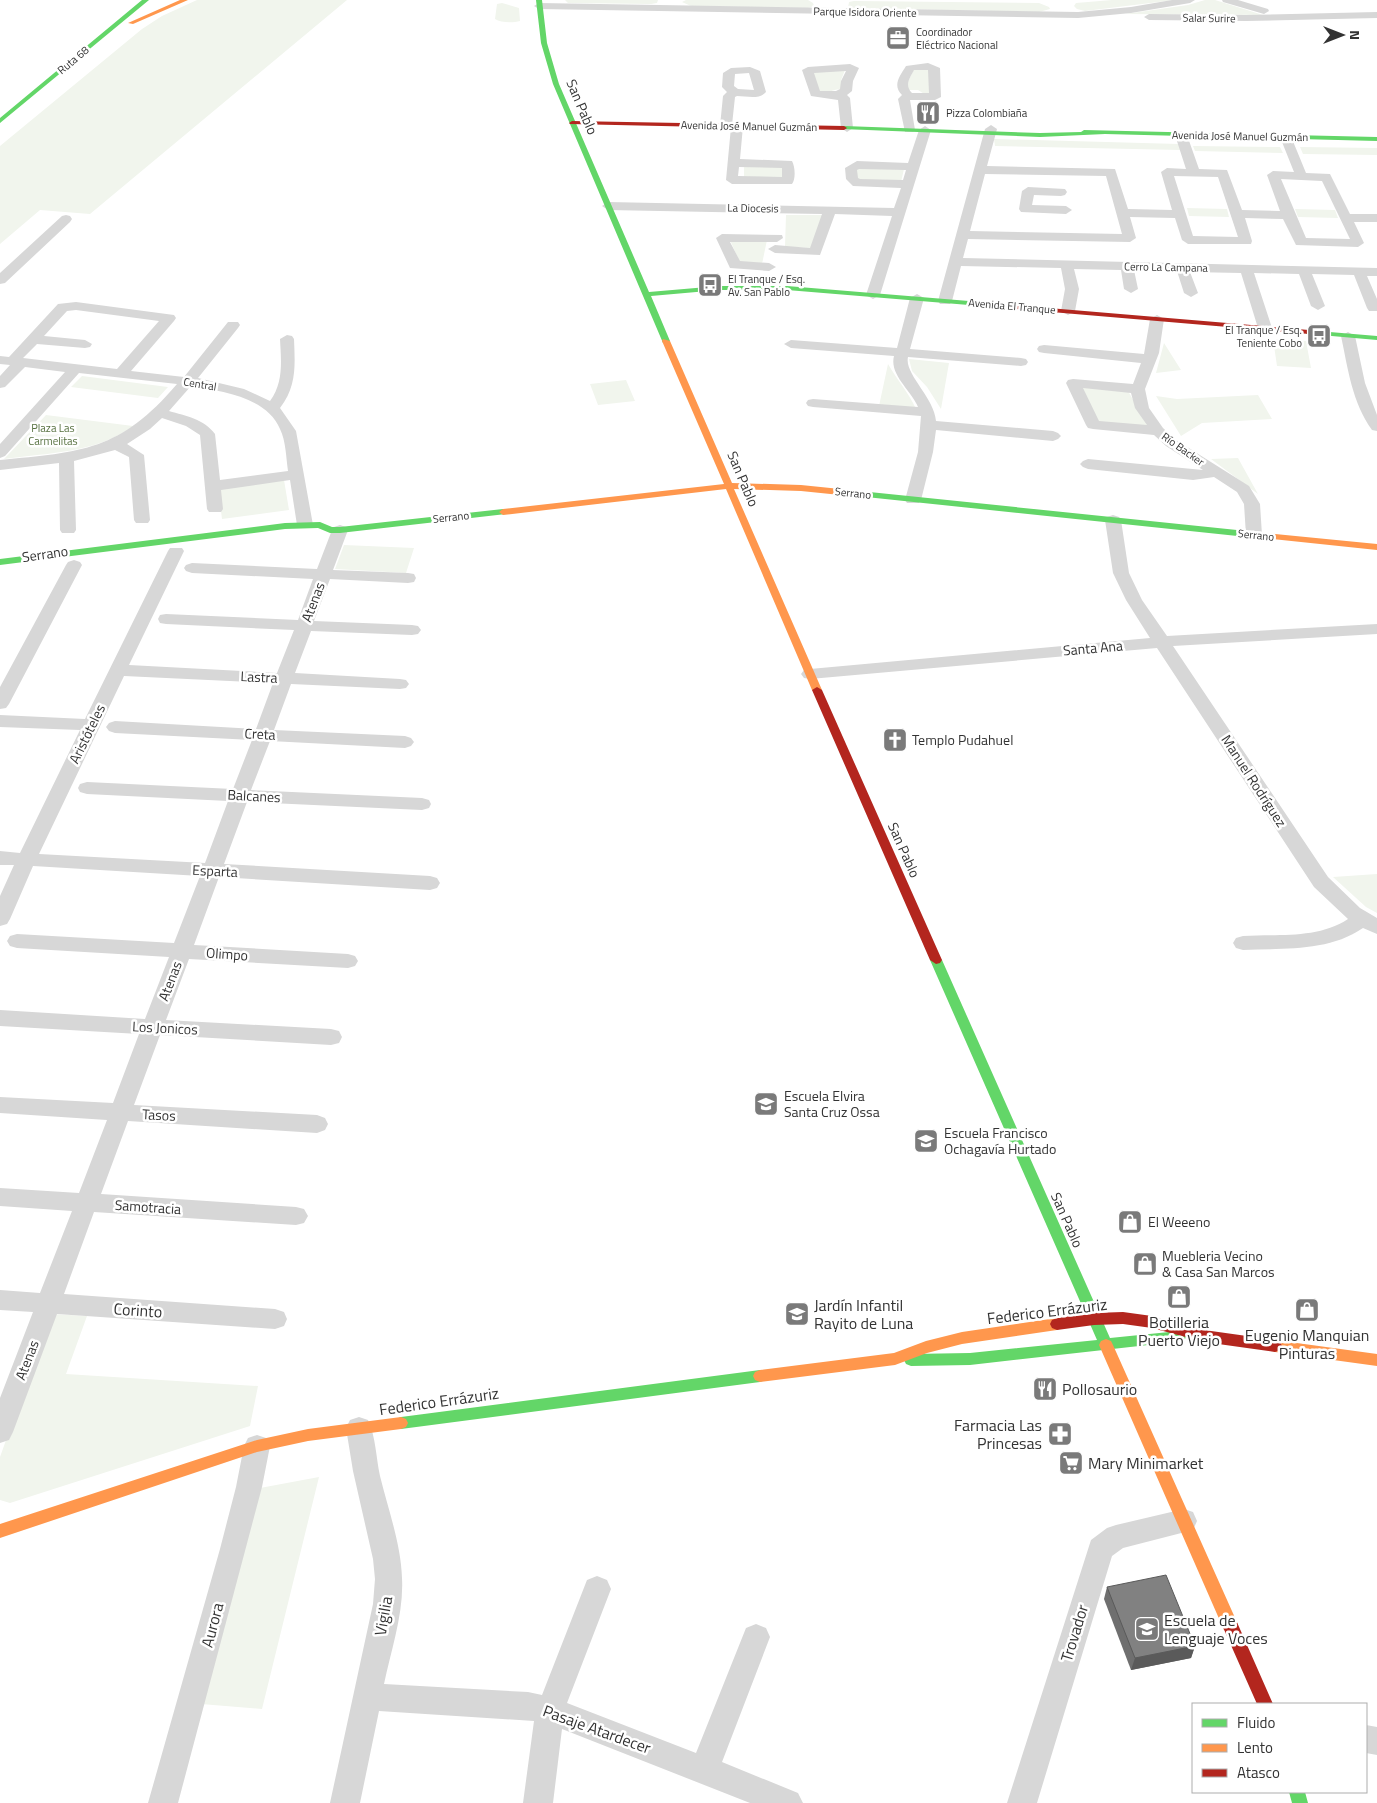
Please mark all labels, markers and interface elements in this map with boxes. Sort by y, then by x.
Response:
street label: Parque Isidora Oriente [813,3,917,21]
street label: Salar Surire [1182,10,1236,26]
north arrow [1317,10,1367,60]
place label: Coordinador Eléctrico Nacional [916,24,998,53]
office icon: Coordinador Eléctrico Nacional [885,25,911,51]
text: N [1345,30,1366,40]
street label: Ruta 68 [54,42,92,78]
street label: San Pablo [561,76,604,138]
restaurant icon: Pizza Colombiaña [915,100,941,126]
place label: Pizza Colombiaña [946,105,1028,121]
street label: Avenida José Manuel Guzmán [681,117,817,135]
street label: Avenida José Manuel Guzmán [1172,127,1308,145]
street label: La Diocesis [727,200,779,216]
street label: Cerro La Campana [1124,258,1209,276]
place label: El Tranque / Esq. Av. San Pablo [728,271,805,300]
bus stop icon: El Tranque / Esq. Av. San Pablo [697,272,723,298]
street label: Avenida El Tranque [968,294,1057,318]
place label: El Tranque / Esq. Teniente Cobo [1225,322,1302,351]
bus stop icon: El Tranque / Esq. Teniente Cobo [1306,323,1332,349]
street label: Central [182,374,218,394]
park label: Plaza Las Carmelitas [28,420,78,449]
street label: Río Backer [1158,428,1208,470]
street label: San Pablo [722,448,765,510]
street label: Serrano [834,483,872,503]
street label: Serrano [432,507,470,527]
street label: Serrano [1237,525,1275,545]
street label: Serrano [21,540,69,567]
street label: Atenas [295,579,330,625]
street label: Santa Ana [1062,634,1124,661]
street label: Lastra [240,665,278,688]
street label: Aristóteles [63,701,110,767]
street label: Creta [244,722,276,745]
church icon: Templo Pudahuel [882,727,908,753]
place label: Templo Pudahuel [912,729,1013,750]
street label: Manuel Rodríguez [1217,730,1292,831]
street label: Balcanes [227,784,281,807]
street label: San Pablo [883,819,926,881]
street label: Esparta [192,859,238,882]
street label: Olimpo [205,942,249,965]
street label: Atenas [152,958,187,1004]
street label: Los Jonicos [132,1015,198,1040]
place label: Escuela Elvira Santa Cruz Ossa [784,1085,880,1122]
school or university icon: Escuela Elvira Santa Cruz Ossa [753,1091,779,1117]
street label: Tasos [142,1103,176,1126]
place label: Escuela Francisco Ochagavía Hurtado [944,1122,1056,1159]
school or university icon: Escuela Francisco Ochagavía Hurtado [913,1128,939,1154]
street label: San Pablo [1046,1189,1089,1251]
street label: Samotracia [114,1194,182,1219]
shop icon: El Weeeno [1117,1209,1143,1235]
place label: El Weeeno [1148,1211,1210,1232]
place label: Muebleria Vecino & Casa San Marcos [1162,1245,1275,1282]
shop icon: Muebleria Vecino & Casa San Marcos [1132,1251,1158,1277]
shop icon: Botilleria Puerto Viejo [1166,1284,1192,1310]
street label: Federico Errázuriz [986,1292,1108,1330]
place label: Jardín Infantil Rayito de Luna [814,1293,913,1335]
street label: Corinto [113,1296,163,1324]
shop icon: Eugenio Manquian Pinturas [1294,1297,1320,1323]
school or university icon: Jardín Infantil Rayito de Luna [784,1301,810,1327]
place label: Botilleria Puerto Viejo [1138,1310,1220,1352]
place label: Eugenio Manquian Pinturas [1245,1323,1369,1365]
street label: Atenas [9,1337,44,1383]
restaurant icon: Pollosaurio [1032,1376,1058,1402]
place label: Pollosaurio [1062,1377,1137,1401]
street label: Federico Errázuriz [378,1381,500,1421]
place label: Farmacia Las Princesas [954,1413,1042,1455]
pharmacy icon: Farmacia Las Princesas [1047,1421,1073,1447]
supermarket icon: Mary Minimarket [1058,1450,1084,1476]
place label: Mary Minimarket [1088,1451,1204,1475]
street label: Vigilia [368,1594,398,1638]
street label: Aurora [195,1600,229,1650]
street label: Trovador [1054,1601,1094,1665]
place label: Escuela de Lenguaje Voces [1164,1608,1268,1650]
school or university icon: Escuela de Lenguaje Voces [1134,1616,1160,1642]
street label: Pasaje Atardecer [540,1698,655,1760]
legend [1192,1703,1367,1793]
text: Fluido [1237,1711,1276,1734]
text: Lento [1237,1736,1273,1759]
text: Atasco [1237,1761,1280,1784]

